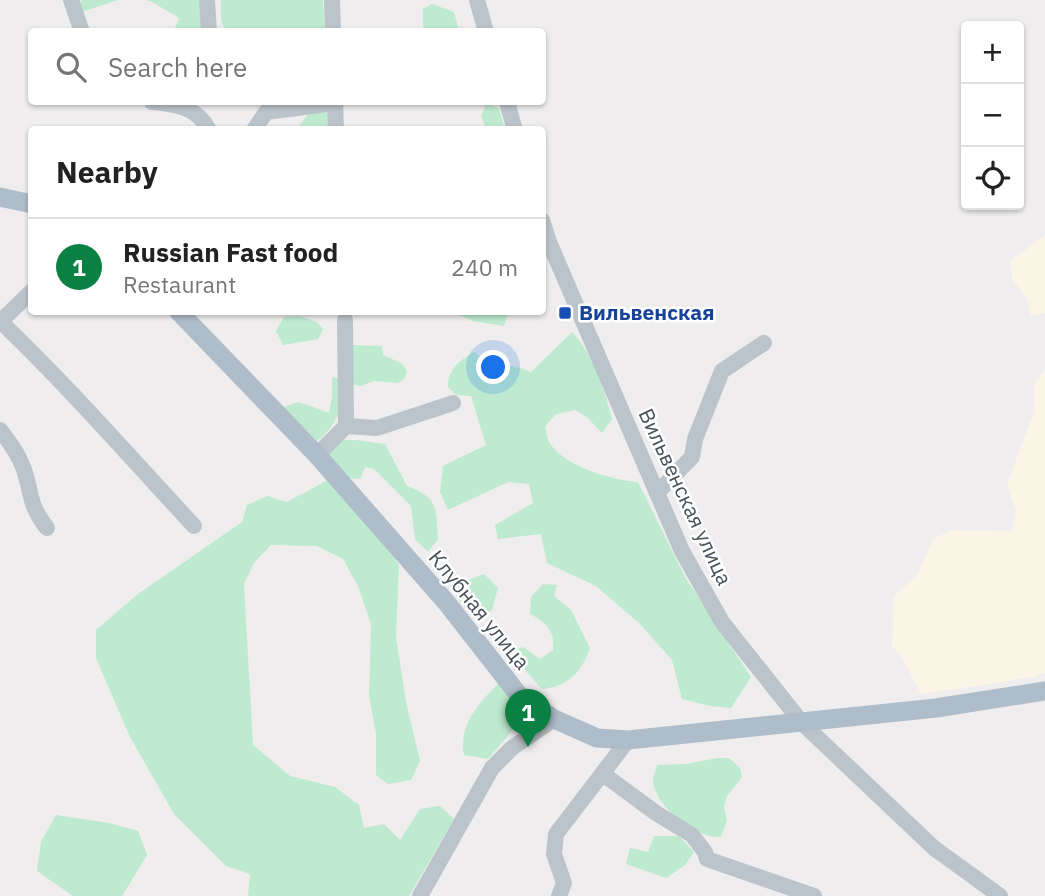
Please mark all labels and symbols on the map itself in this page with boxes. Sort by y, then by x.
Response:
place label: Вильвенская [579,298,715,326]
marker: Вильвенская [557,305,573,321]
your location [476,350,510,384]
street label: Вильвенская улица [633,404,739,589]
street label: Клубная улица [423,544,537,675]
pin: 1 [505,689,551,747]

